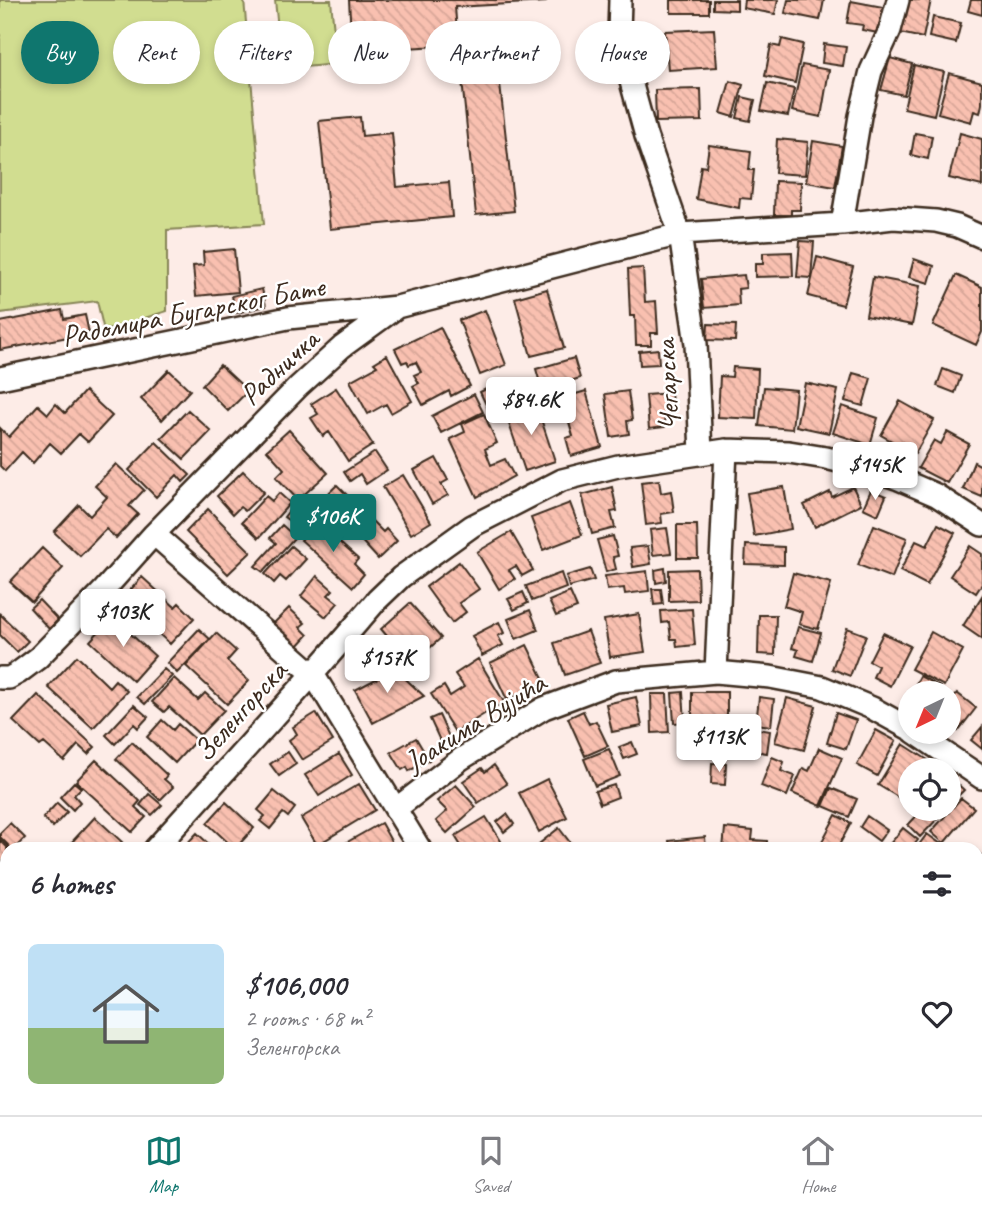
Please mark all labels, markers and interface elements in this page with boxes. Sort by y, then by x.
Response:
chip: Buy [21,21,99,84]
chip: Rent [113,21,200,84]
chip: Filters [214,21,314,84]
chip: New [328,21,411,84]
chip: Apartment [425,21,561,84]
chip: House [575,21,670,84]
street label: Радомира Бугарског Бате [58,266,330,355]
street label: Радничка [231,319,329,413]
street label: Чегарска [645,335,688,432]
pin: $84.6K [474,378,588,437]
text: $84.6K [502,385,560,414]
pin: $145K [826,442,924,502]
text: $145K [849,450,901,479]
pin: $106K [284,494,382,554]
text: $106K [306,502,360,531]
pin: $103K [74,590,172,649]
text: $103K [96,597,150,626]
pin: $157K [338,636,436,695]
text: $157K [361,643,413,672]
street label: Зеленгорска [185,651,296,769]
street label: Јоакима Вујића [396,663,554,781]
north arrow [898,681,961,744]
map controls [898,681,961,821]
pin: $113K [670,714,768,774]
text: $113K [692,722,746,751]
button: locate [898,758,961,821]
text: 6 homes [28,865,113,903]
icon: filters [918,865,956,903]
text: $106,000 [245,966,346,1004]
icon: home [84,972,168,1056]
icon: heart [918,995,956,1033]
text: 2 rooms · 68 m² [245,1004,369,1033]
text: Зеленгорска [245,1033,339,1062]
tab: Map [145,1132,183,1198]
tab: Saved [472,1132,510,1198]
tab: Home [799,1132,837,1198]

